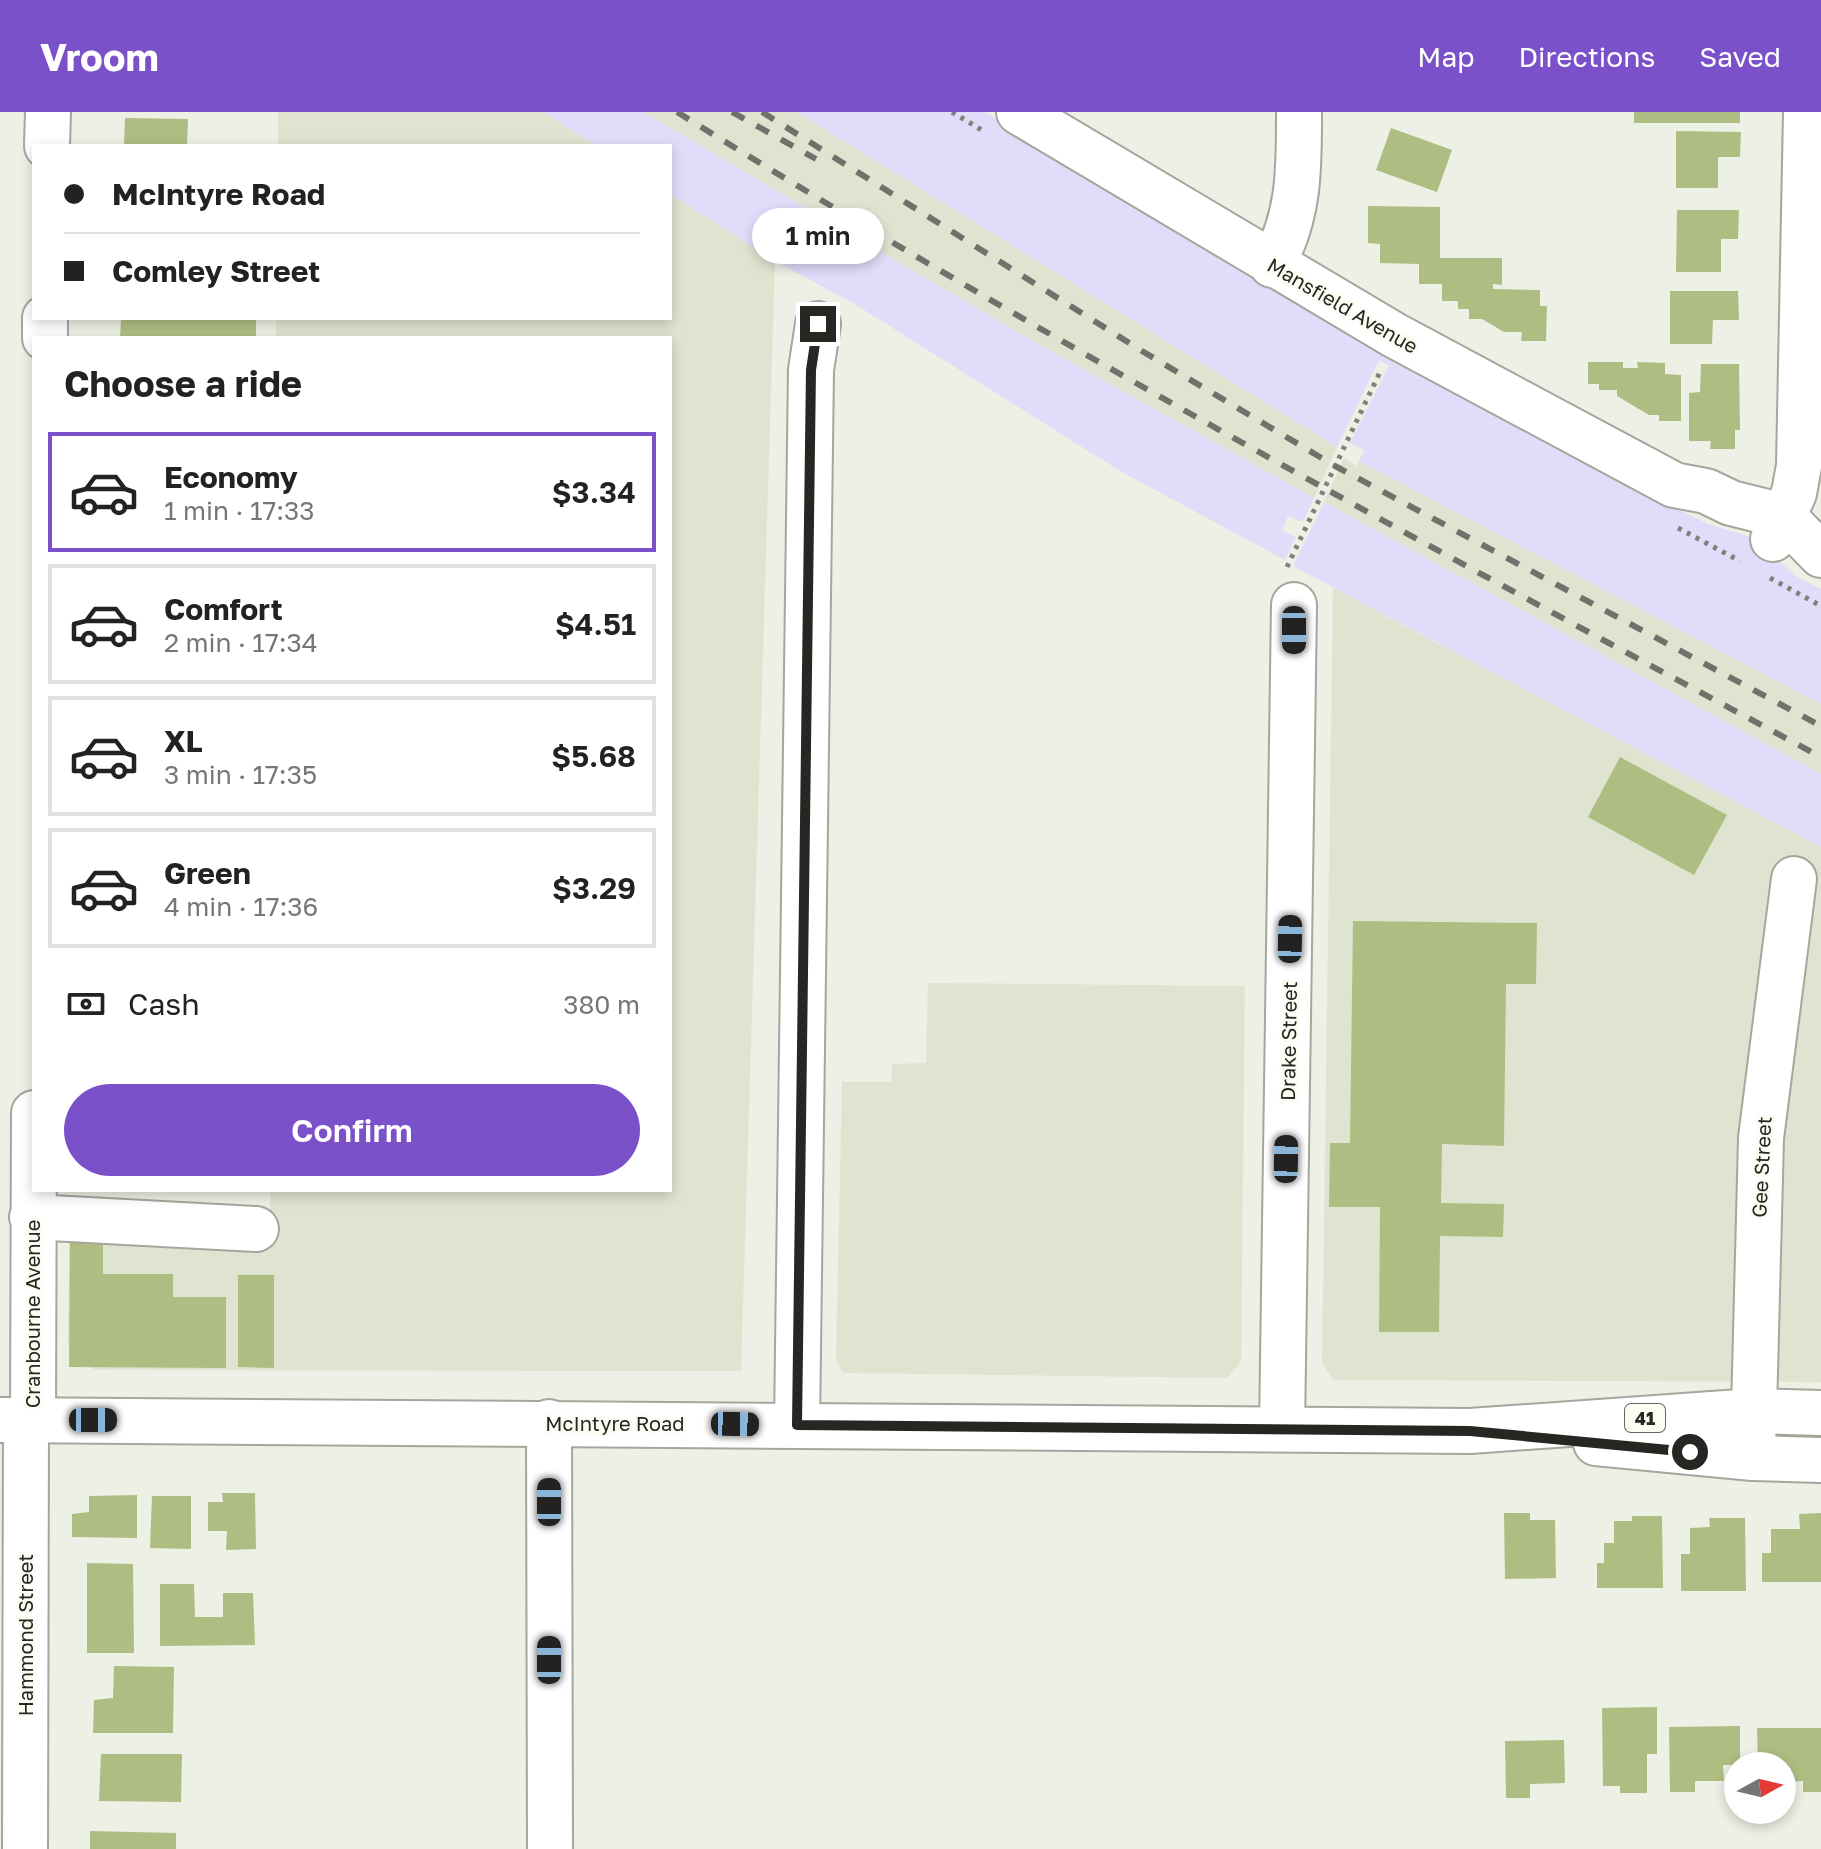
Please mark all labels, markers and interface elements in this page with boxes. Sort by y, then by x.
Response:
text: Vroom [40,34,159,79]
text: Map [1417,40,1474,73]
text: Directions [1518,40,1655,73]
text: Saved [1699,40,1781,73]
text: McIntyre Road [112,176,325,212]
callout: 1 min [752,208,884,264]
text: 1 min [785,220,851,251]
street label: Mansfield Avenue [1263,252,1423,358]
text: Comley Street [112,253,320,289]
route end [800,306,836,342]
text: Choose a ride [64,362,302,405]
icon: car [68,456,140,528]
text: Economy [164,459,298,495]
text: $3.34 [552,474,636,510]
text: 1 min · 17:33 [164,495,315,526]
icon: car [68,588,140,660]
text: Comfort [164,591,283,627]
text: $4.51 [555,606,636,642]
car [1282,606,1306,654]
text: 2 min · 17:34 [164,627,318,658]
icon: car [68,720,140,792]
text: XL [164,723,203,759]
text: $5.68 [551,738,636,774]
text: 3 min · 17:35 [164,759,317,790]
icon: car [68,852,140,924]
text: Green [164,855,251,891]
text: $3.29 [552,870,636,906]
text: 4 min · 17:36 [164,891,318,922]
car [1278,915,1302,963]
street label: Drake Street [1275,981,1301,1101]
icon: cash [64,982,108,1026]
text: Cash [128,986,200,1022]
text: 380 m [563,989,640,1020]
button: Confirm [64,1084,640,1176]
street label: Gee Street [1746,1116,1776,1218]
car [1274,1135,1298,1183]
street label: Cranbourne Avenue [20,1220,44,1408]
road number: 41 [1625,1404,1665,1432]
car [69,1408,117,1432]
street label: McIntyre Road [545,1411,685,1435]
car [711,1412,759,1436]
route start [1672,1434,1708,1470]
car [537,1478,561,1526]
street label: Hammond Street [13,1554,37,1716]
car [537,1636,561,1684]
north arrow [1724,1752,1796,1824]
map controls [1724,1752,1796,1824]

